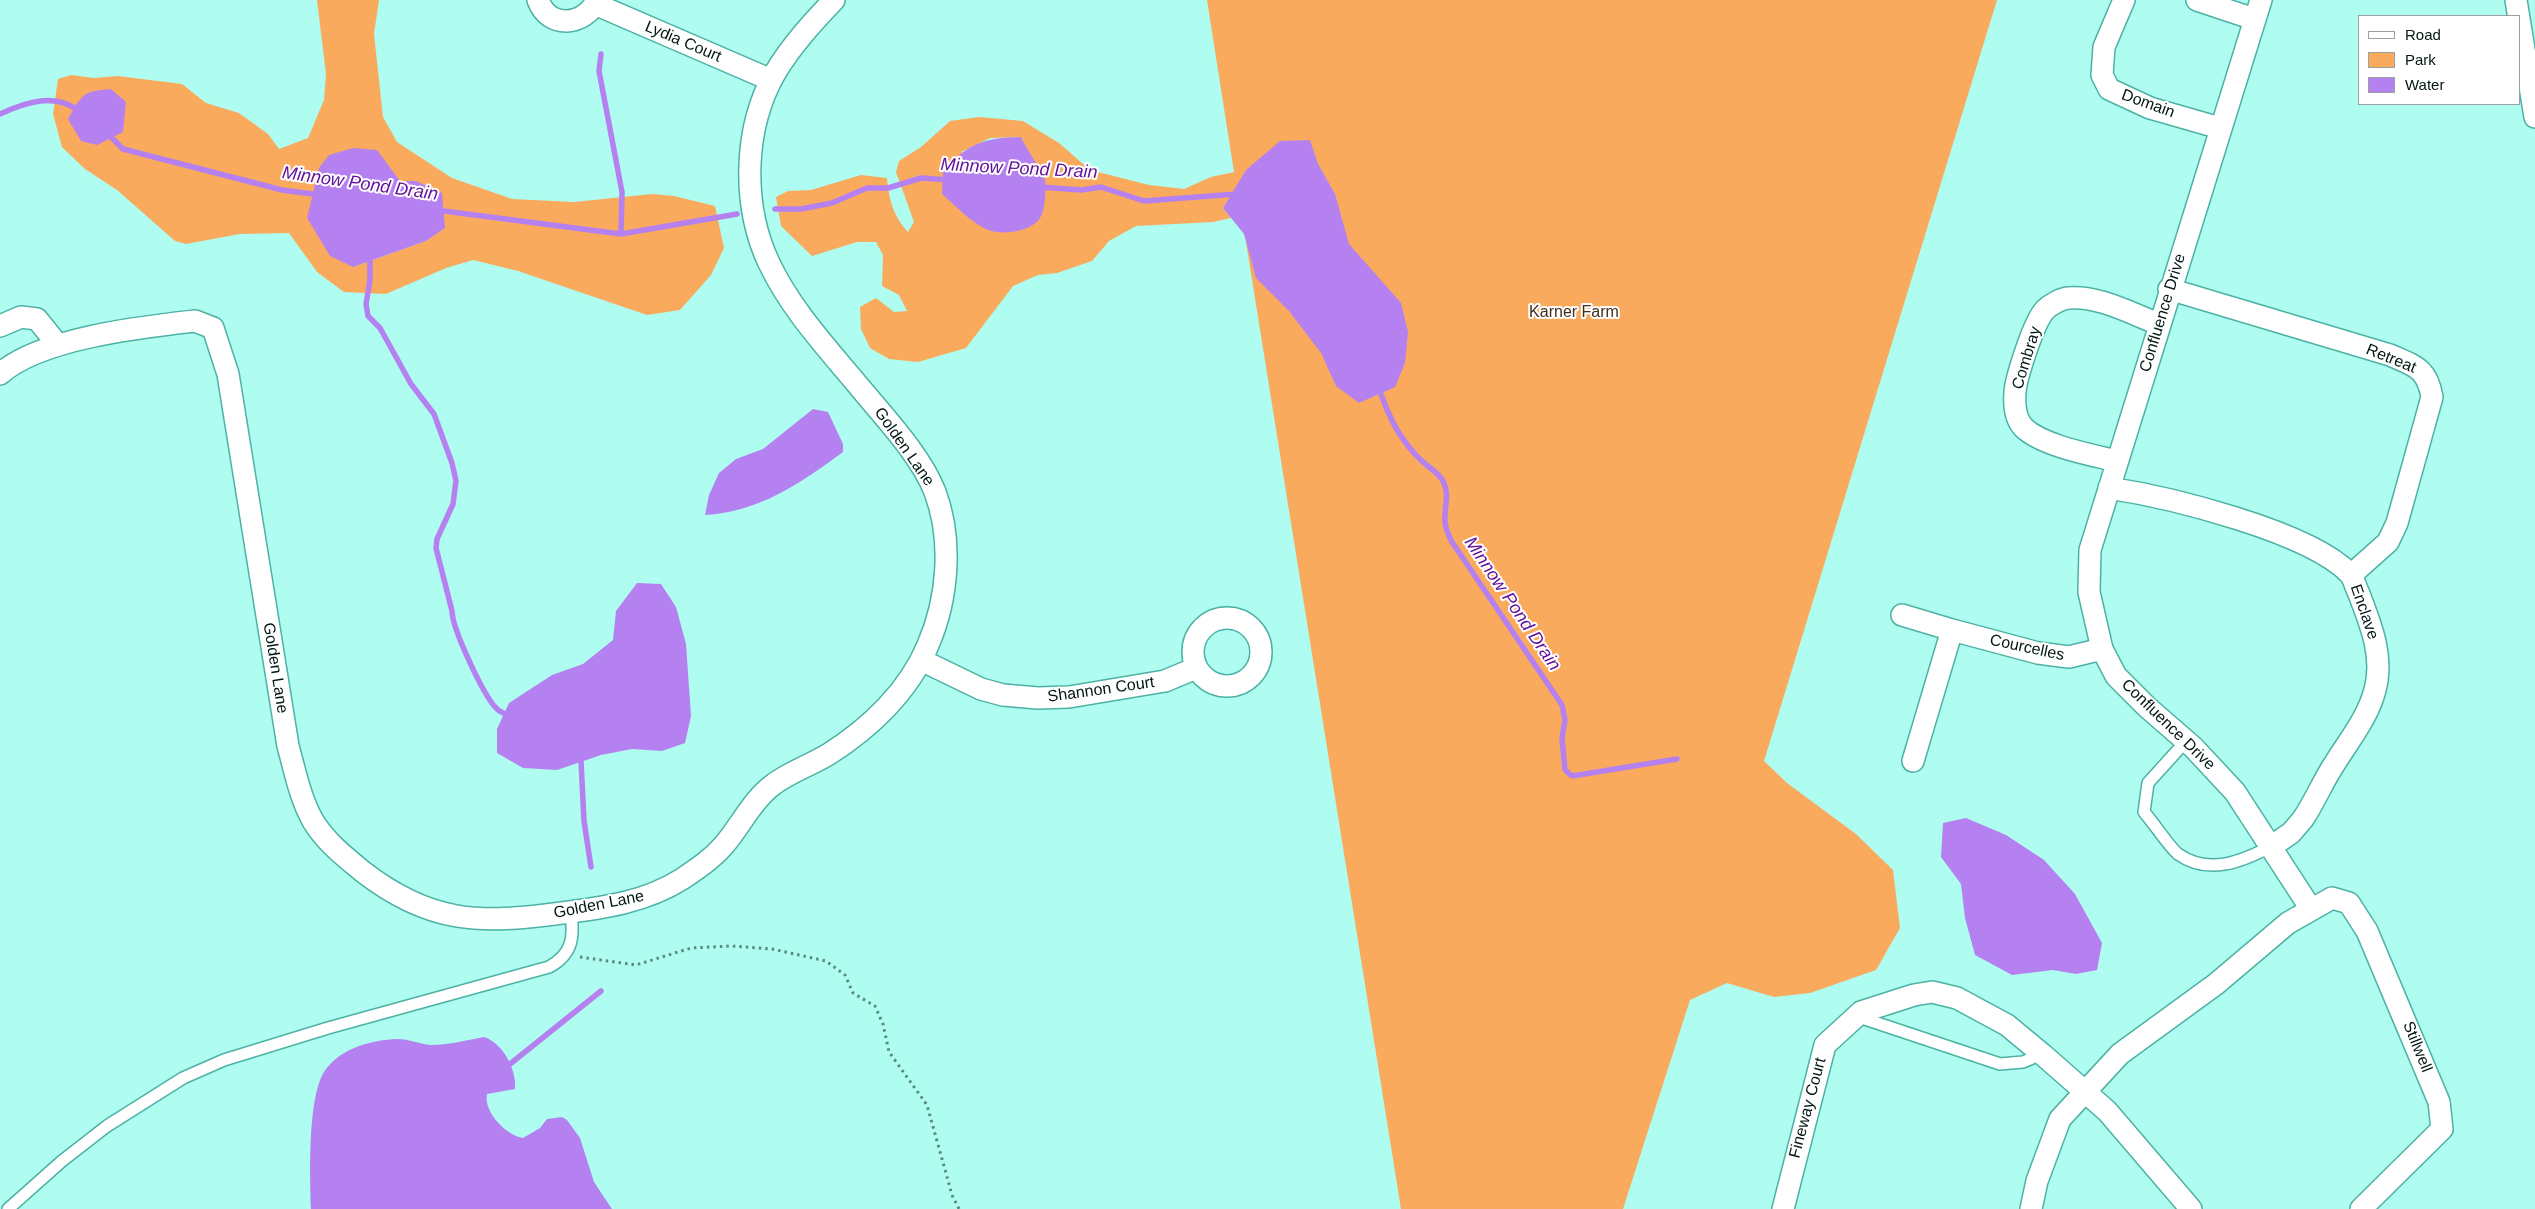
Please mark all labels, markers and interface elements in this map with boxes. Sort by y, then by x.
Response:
legend [2358,15,2520,105]
street label: Lydia Court [642,17,724,67]
text: Road [2405,26,2441,43]
text: Park [2405,51,2436,68]
text: Water [2405,76,2444,93]
street label: Domain [2119,86,2177,122]
water label: Minnow Pond Drain [940,154,1098,184]
water label: Minnow Pond Drain [281,162,439,206]
street label: Confluence Drive [2136,252,2190,374]
park label: Karner Farm [1529,303,1619,323]
street label: Combray [2008,324,2046,392]
street label: Retreat [2363,340,2419,378]
street label: Golden Lane [870,404,938,490]
water label: Minnow Pond Drain [1459,533,1565,675]
street label: Enclave [2346,582,2382,642]
street label: Golden Lane [258,621,292,715]
street label: Courcelles [1988,631,2066,665]
street label: Shannon Court [1046,673,1156,707]
street label: Confluence Drive [2117,675,2219,775]
street label: Golden Lane [552,887,646,923]
street label: Stillwell [2398,1019,2436,1075]
street label: Fineway Court [1785,1056,1831,1160]

